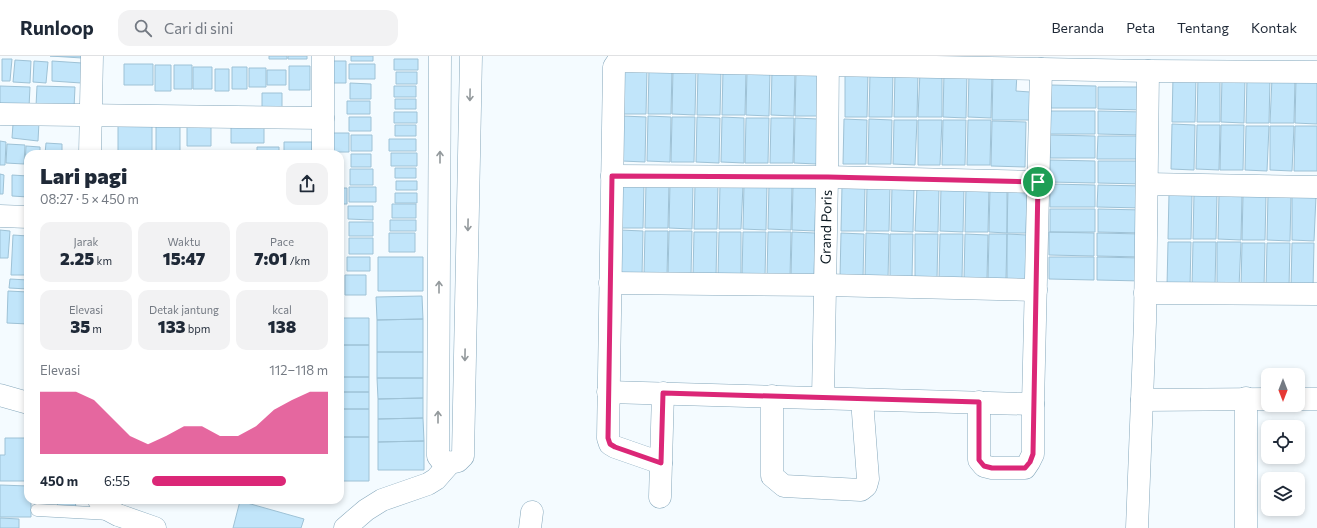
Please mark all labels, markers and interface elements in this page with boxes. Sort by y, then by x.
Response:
search box [118,10,398,46]
text: Runloop [20,16,94,39]
icon: search [132,17,154,39]
text: Cari di sini [164,19,233,37]
text: Beranda [1052,19,1104,36]
text: Peta [1126,19,1155,36]
text: Tentang [1177,19,1229,36]
text: Kontak [1251,19,1297,36]
one-way arrow [466,88,474,101]
one-way arrow [436,151,444,164]
text: Lari pagi [40,162,127,189]
button: share [286,163,328,205]
pin [1021,165,1055,199]
icon: arrive [1027,171,1049,193]
street label: Grand Poris [816,190,835,264]
text: 08:27 · 5 × 450 m [40,191,139,207]
one-way arrow [464,218,471,231]
text: Jarak [74,235,98,248]
text: Waktu [167,235,201,248]
text: Pace [270,235,294,248]
text: 2.25 [60,248,94,269]
text: 15:47 [163,248,205,269]
text: 7:01 [254,248,288,269]
text: km [94,254,112,267]
text: /km [288,254,310,267]
one-way arrow [435,281,443,294]
text: Elevasi [69,303,103,316]
text: Detak jantung [149,303,219,316]
text: kcal [272,303,292,316]
text: 35 [70,316,90,337]
text: 133 [158,316,186,337]
text: 138 [268,316,296,337]
text: m [90,322,102,335]
text: bpm [186,322,210,335]
one-way arrow [461,348,469,361]
text: Elevasi [40,362,80,378]
text: 112–118 m [269,362,328,378]
north arrow [1261,368,1305,412]
map controls [1261,368,1305,516]
one-way arrow [434,411,442,424]
button: locate [1261,420,1305,464]
button: layers [1261,472,1305,516]
text: 450 m [40,473,78,489]
text: 6:55 [104,473,130,489]

